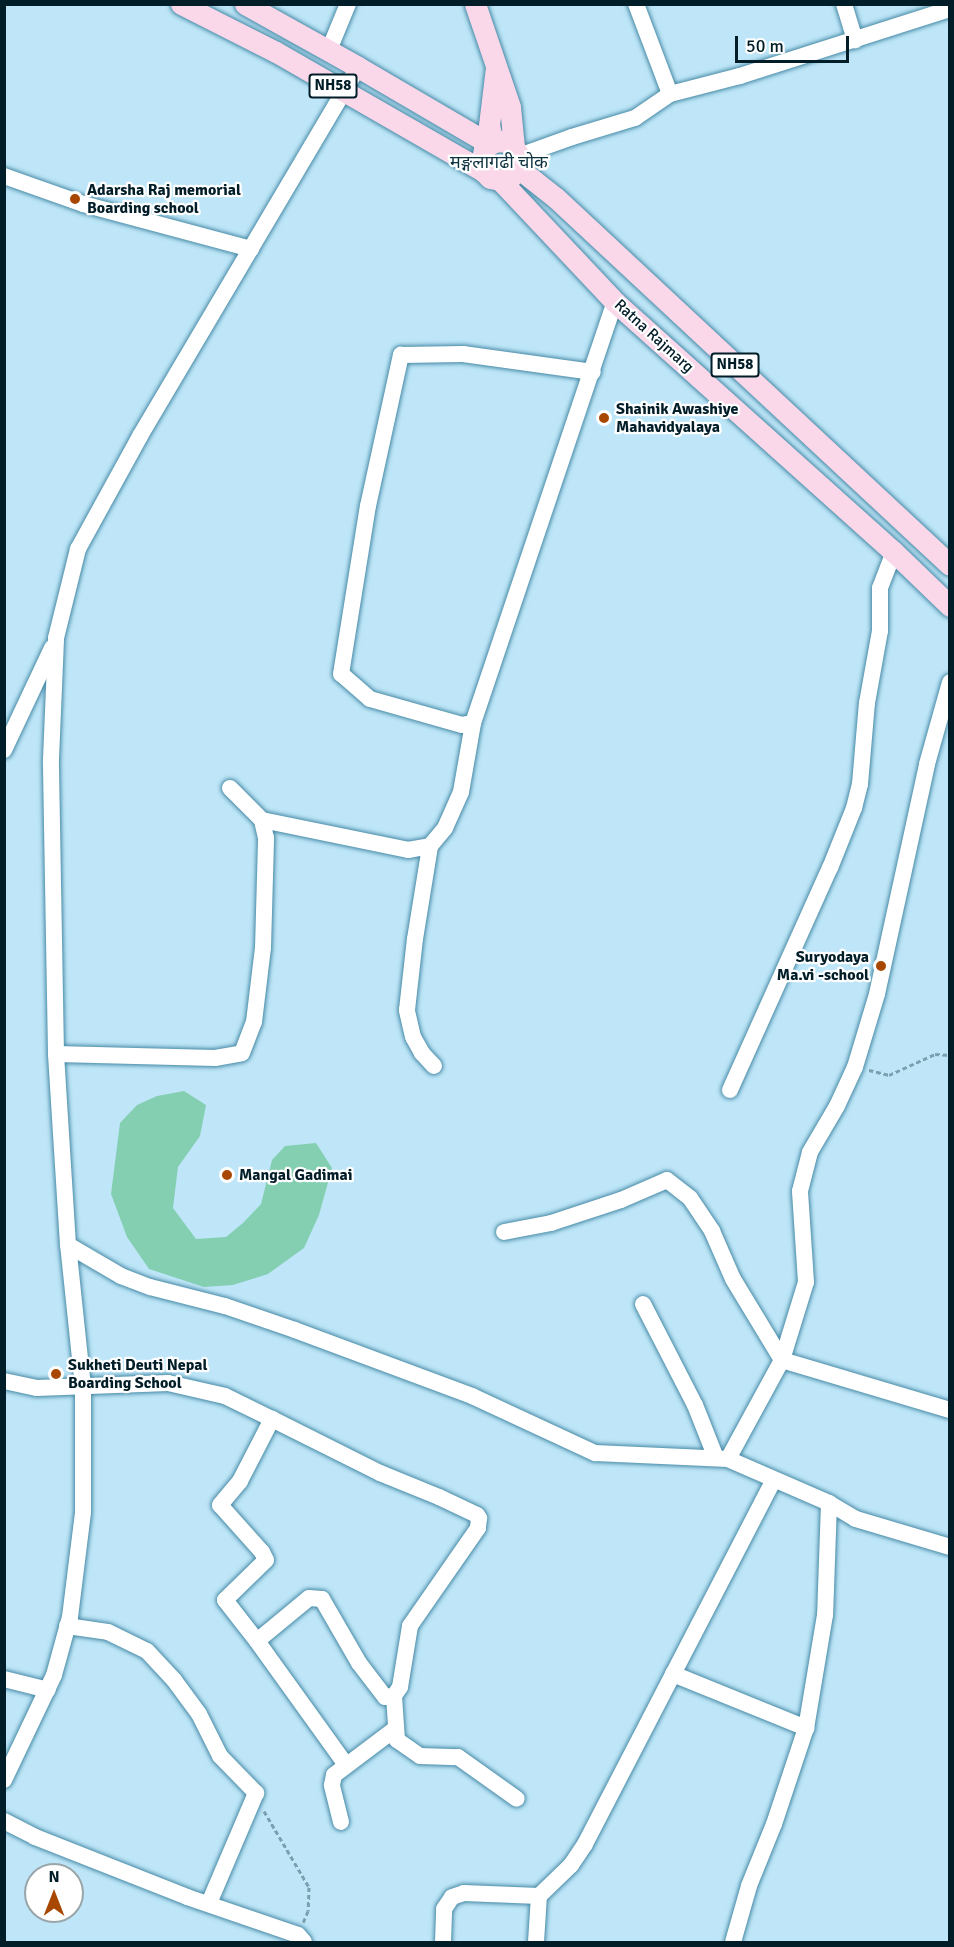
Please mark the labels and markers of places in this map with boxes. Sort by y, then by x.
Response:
place label: Adarsha Raj memorial Boarding school [87,180,241,218]
marker: Adarsha Raj memorial Boarding school [68,192,82,206]
place label: Shainik Awashiye Mahavidyalaya [616,399,738,437]
marker: Shainik Awashiye Mahavidyalaya [597,411,611,425]
place label: Suryodaya Ma.vi -school [777,947,869,985]
marker: Suryodaya Ma.vi -school [874,959,888,973]
place label: Mangal Gadimai [239,1165,353,1185]
marker: Mangal Gadimai [220,1168,234,1182]
place label: Sukheti Deuti Nepal Boarding School [68,1355,208,1393]
marker: Sukheti Deuti Nepal Boarding School [49,1367,63,1381]

